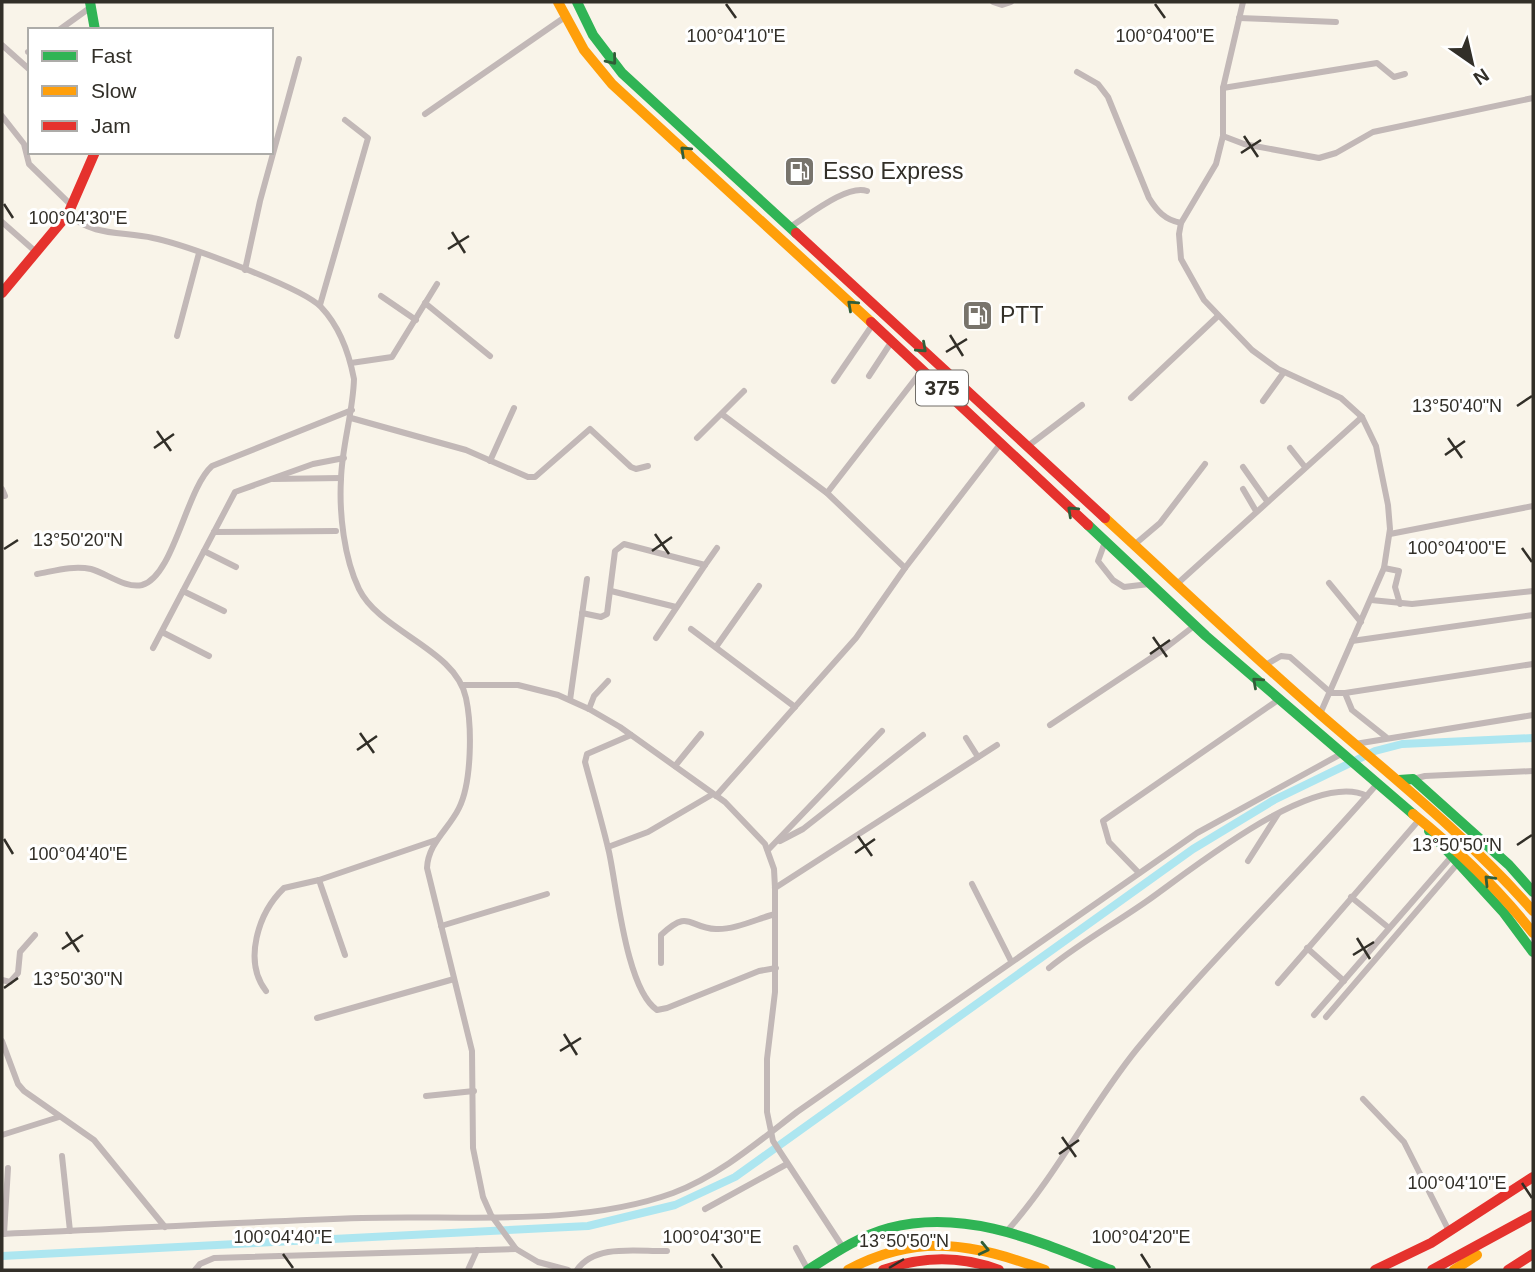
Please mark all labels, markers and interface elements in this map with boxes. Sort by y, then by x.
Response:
text: 100°04'10"E [686,26,786,46]
text: 100°04'00"E [1115,26,1215,46]
legend [28,28,273,154]
north arrow [1437,28,1507,98]
text: Fast [91,44,132,67]
one-way arrow [603,53,616,65]
text: N [1470,64,1493,89]
text: Slow [91,79,137,102]
text: Jam [91,114,131,137]
one-way arrow [680,147,693,159]
fuel station icon: Esso Express [783,154,817,188]
place label: Esso Express [823,158,964,184]
text: 100°04'30"E [28,208,128,228]
fuel station icon: PTT [960,298,994,332]
one-way arrow [847,301,860,313]
place label: PTT [1000,302,1043,328]
one-way arrow [914,340,927,352]
road number: 375 [916,370,968,406]
text: 13°50'40"N [1412,396,1502,416]
one-way arrow [1067,506,1080,519]
text: 13°50'20"N [33,530,123,550]
text: 100°04'00"E [1407,538,1507,558]
one-way arrow [1252,678,1265,690]
text: 13°50'50"N [1412,835,1502,855]
text: 100°04'40"E [28,844,128,864]
one-way arrow [1485,876,1498,889]
text: 13°50'30"N [33,969,123,989]
text: 100°04'10"E [1407,1173,1507,1193]
text: 100°04'40"E [233,1227,333,1247]
text: 100°04'30"E [662,1227,762,1247]
text: 100°04'20"E [1091,1227,1191,1247]
text: 13°50'50"N [859,1231,949,1251]
one-way arrow [978,1241,990,1255]

